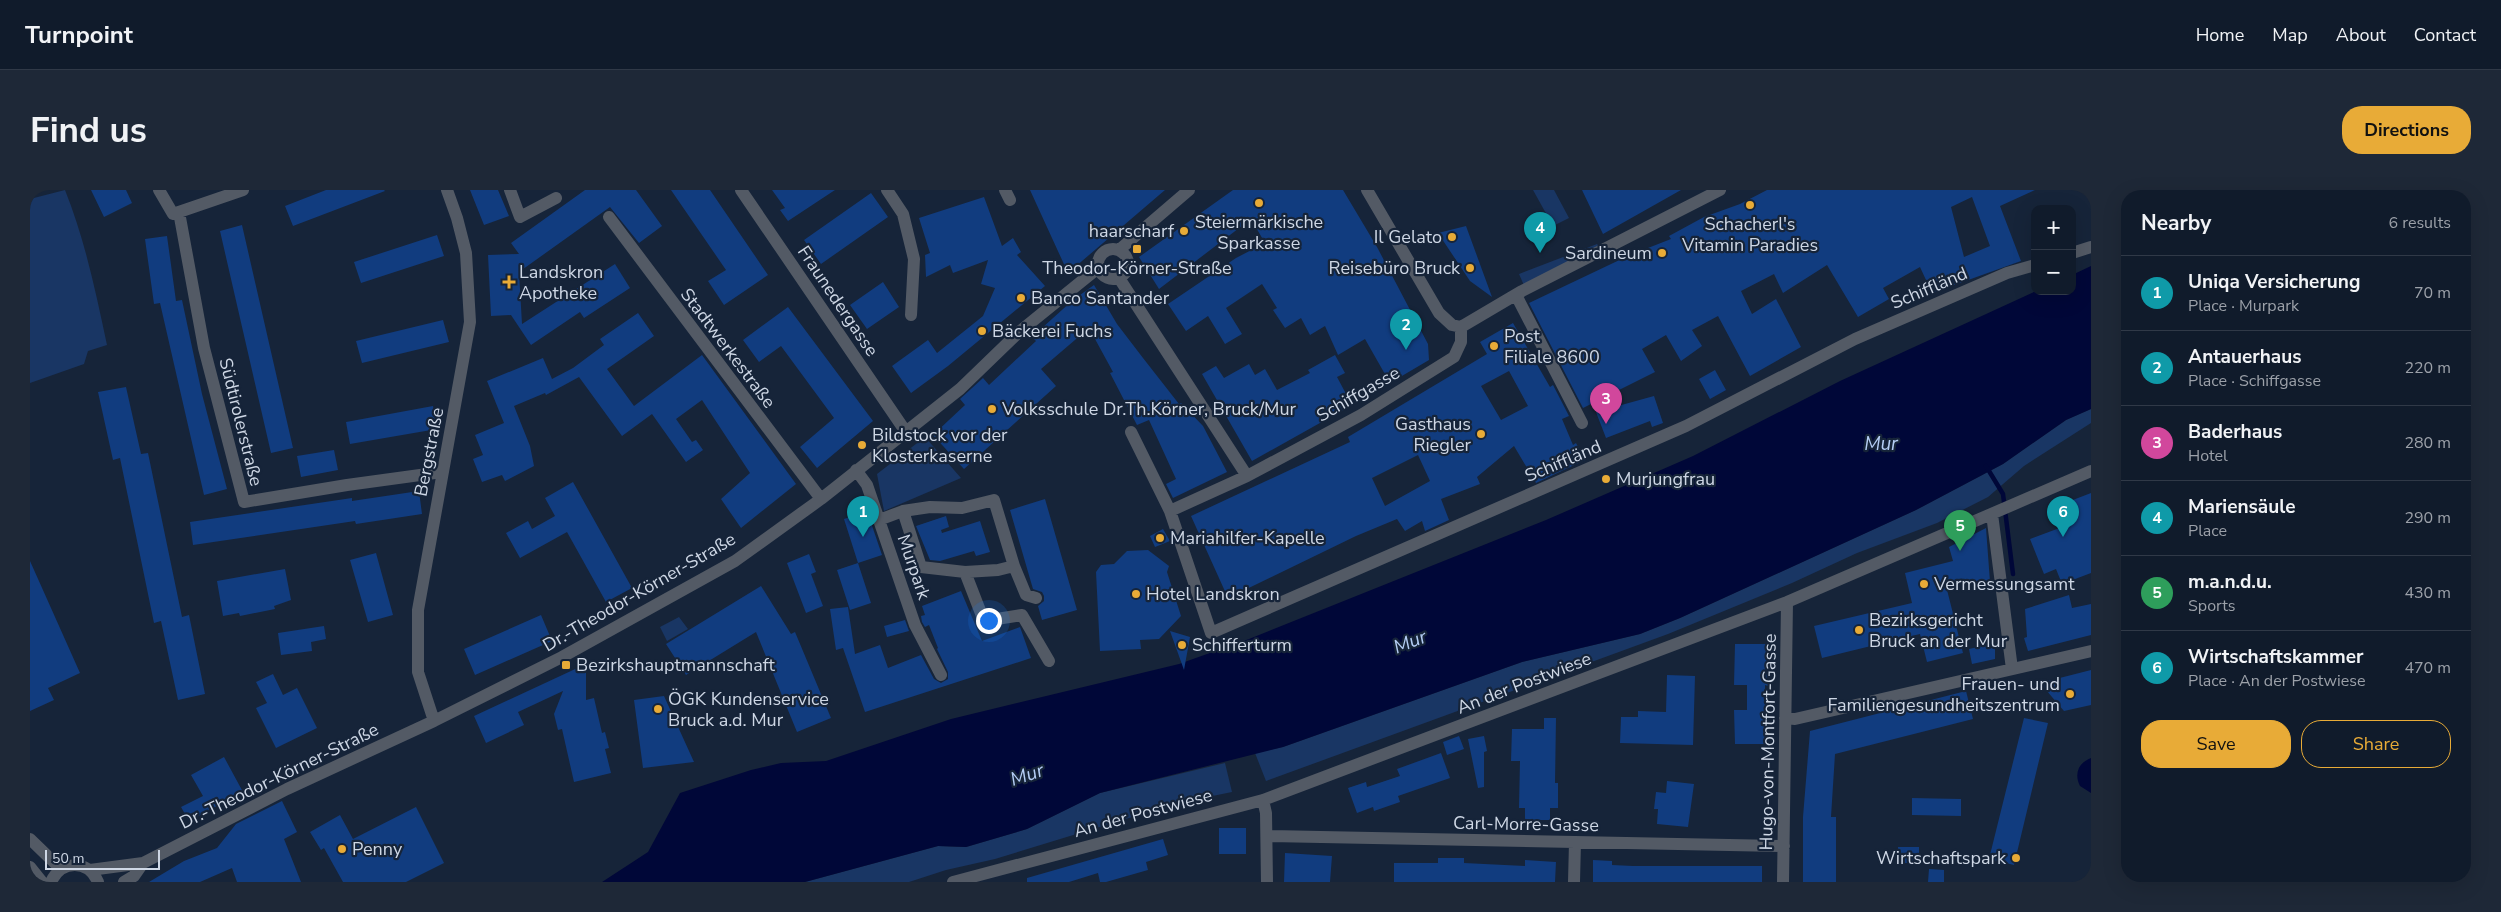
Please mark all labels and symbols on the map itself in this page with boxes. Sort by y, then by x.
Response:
marker: Steiermärkische Sparkasse [1253,197,1265,209]
marker: Schacherl's Vitamin Paradies [1744,199,1756,211]
place label: Steiermärkische Sparkasse [1195,210,1323,255]
pin: 4 [1524,212,1556,253]
place label: Schacherl's Vitamin Paradies [1681,212,1818,257]
place label: haarscharf [1089,219,1175,243]
marker: haarscharf [1178,225,1190,237]
place label: Il Gelato [1374,225,1442,249]
marker: Il Gelato [1446,231,1458,243]
street label: Fraunedergasse [792,241,884,361]
place label: Sardineum [1565,241,1652,265]
marker: Theodor-Körner-Straße [1131,243,1143,255]
marker: Sardineum [1656,247,1668,259]
place label: Theodor-Körner-Straße [1042,256,1232,280]
place label: Reisebüro Bruck [1329,256,1461,280]
place label: Landskron Apotheke [519,260,603,305]
street label: Schiffländ [1887,261,1971,315]
marker: Reisebüro Bruck [1464,262,1476,274]
marker: Landskron Apotheke [503,276,515,288]
street label: Stadtwerkestraße [675,283,781,413]
place label: Banco Santander [1031,286,1170,310]
marker: Banco Santander [1015,292,1027,304]
pin: 2 [1390,309,1422,350]
place label: Bäckerei Fuchs [992,319,1112,343]
place label: Post Filiale 8600 [1504,324,1600,369]
marker: Bäckerei Fuchs [976,325,988,337]
marker: Post Filiale 8600 [1488,340,1500,352]
street label: Südtirolerstraße [214,356,268,488]
street label: Schiffgasse [1312,361,1404,427]
pin: 3 [1590,383,1622,424]
place label: Volksschule Dr.Th.Körner, Bruck/Mur [1001,397,1297,421]
marker: Volksschule Dr.Th.Körner, Bruck/Mur [986,403,998,415]
street label: Bergstraße [409,406,449,498]
place label: Gasthaus Riegler [1395,412,1472,457]
place label: Bildstock vor der Klosterkaserne [872,423,1008,468]
marker: Gasthaus Riegler [1475,428,1487,440]
water label: Mur [1864,431,1899,457]
street label: Schiffländ [1521,434,1605,488]
marker: Bildstock vor der Klosterkaserne [856,439,868,451]
place label: Murjungfrau [1616,467,1715,491]
marker: Murjungfrau [1600,473,1612,485]
pin: 1 [847,496,879,537]
pin: 6 [2047,496,2079,537]
pin: 5 [1944,510,1976,551]
place label: Mariahilfer-Kapelle [1170,526,1325,550]
street label: Dr.-Theodor-Körner-Straße [538,527,740,657]
street label: Murpark [892,531,937,604]
marker: Mariahilfer-Kapelle [1154,532,1166,544]
place label: Vermessungsamt [1933,572,2075,596]
marker: Vermessungsamt [1918,578,1930,590]
place label: Hotel Landskron [1146,582,1280,606]
marker: Hotel Landskron [1130,588,1142,600]
your location [976,608,1002,634]
place label: Bezirksgericht Bruck an der Mur [1869,608,2008,653]
water label: Mur [1390,623,1432,660]
marker: Bezirksgericht Bruck an der Mur [1853,624,1865,636]
place label: Schifferturm [1192,633,1292,657]
street label: Hugo-von-Montfort-Gasse [1754,633,1782,851]
marker: Schifferturm [1176,639,1188,651]
street label: An der Postwiese [1453,646,1595,720]
place label: Bezirkshauptmannschaft [576,653,775,677]
marker: Bezirkshauptmannschaft [560,659,572,671]
place label: Frauen- und Familiengesundheitszentrum [1827,672,2060,717]
place label: ÖGK Kundenservice Bruck a.d. Mur [668,687,829,732]
marker: Frauen- und Familiengesundheitszentrum [2064,688,2076,700]
marker: ÖGK Kundenservice Bruck a.d. Mur [652,703,664,715]
street label: Dr.-Theodor-Körner-Straße [175,717,383,835]
water label: Mur [1007,757,1048,793]
street label: An der Postwiese [1071,783,1215,843]
street label: Carl-Morre-Gasse [1453,811,1599,837]
place label: Penny [352,837,403,861]
marker: Penny [336,843,348,855]
place label: Wirtschaftspark [1876,846,2007,870]
scale bar [45,847,160,870]
marker: Wirtschaftspark [2010,852,2022,864]

